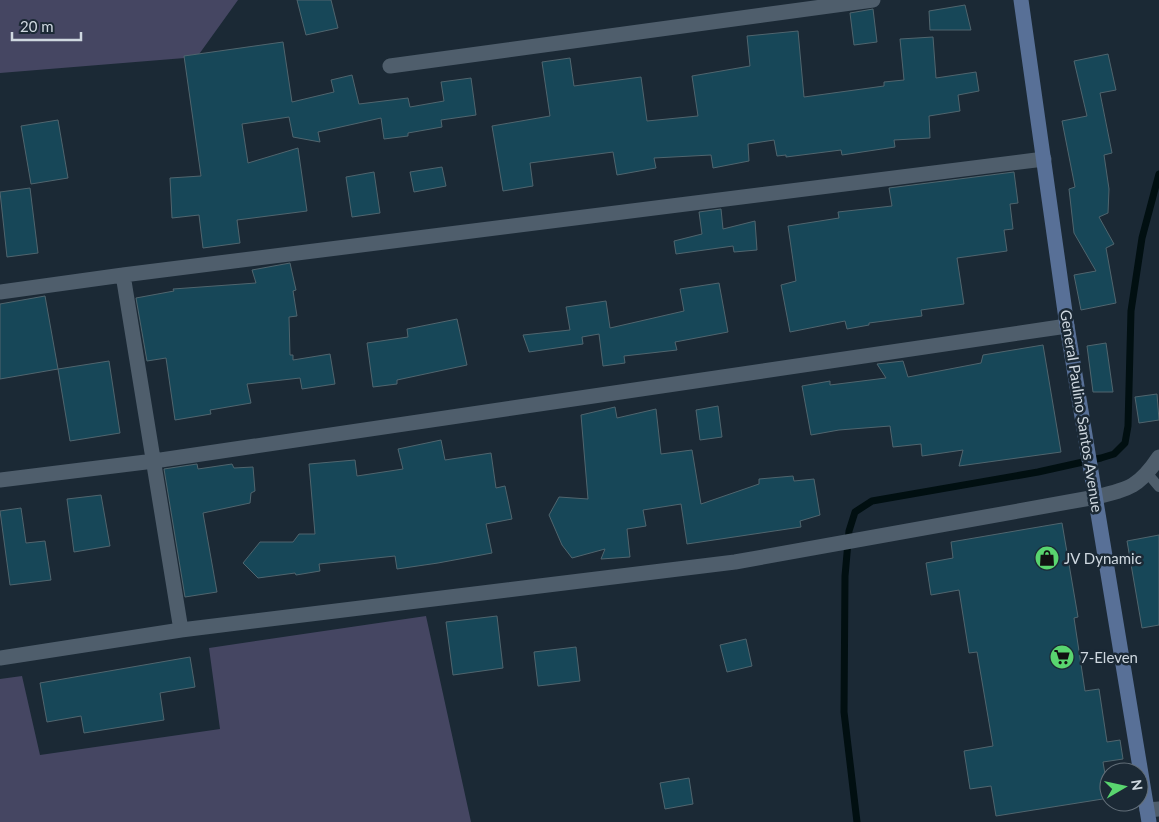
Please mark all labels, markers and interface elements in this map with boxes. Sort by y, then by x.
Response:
scale bar [12,10,81,42]
text: 20 m [20,17,54,35]
street label: General Paulino Santos Avenue [1057,308,1107,514]
shop icon: JV Dynamic [1034,545,1060,571]
place label: JV Dynamic [1064,549,1142,567]
supermarket icon: 7-Eleven [1049,644,1075,670]
place label: 7-Eleven [1080,648,1138,666]
north arrow [1099,762,1149,812]
text: N [1128,778,1147,792]

